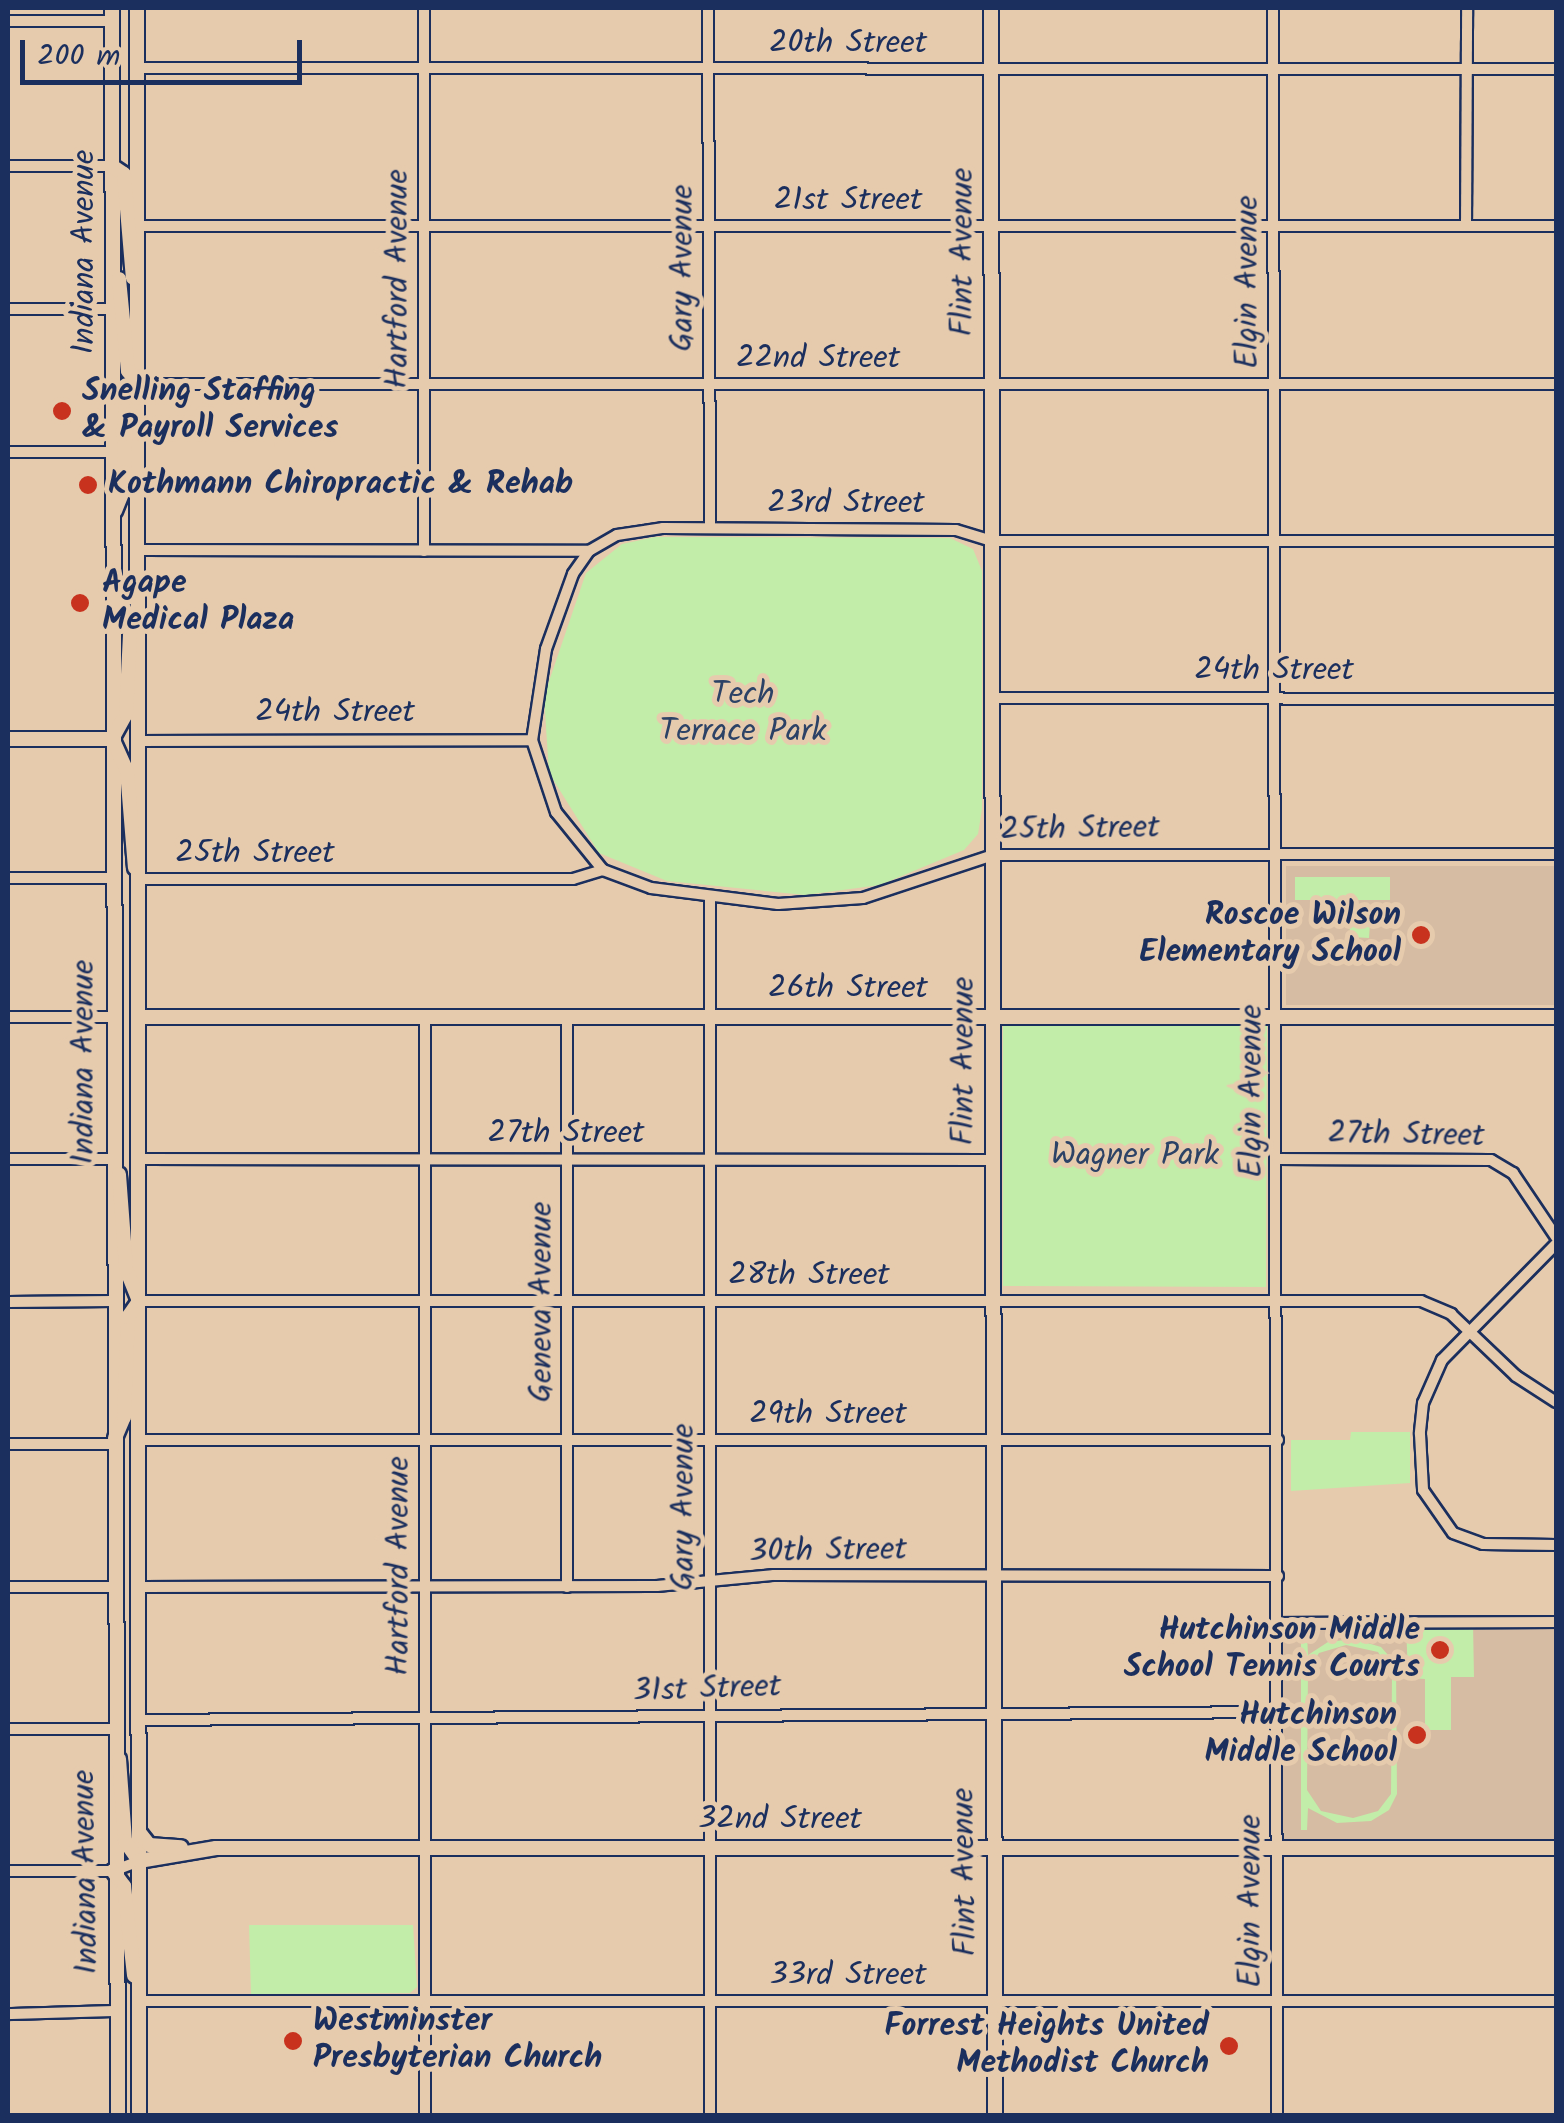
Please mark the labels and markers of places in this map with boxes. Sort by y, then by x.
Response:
place label: Snelling Staffing & Payroll Services [82,374,338,449]
marker: Snelling Staffing & Payroll Services [51,400,73,422]
place label: Kothmann Chiropractic & Rehab [108,466,573,504]
marker: Kothmann Chiropractic & Rehab [77,474,99,496]
place label: Agape Medical Plaza [102,566,294,641]
marker: Agape Medical Plaza [67,590,93,616]
place label: Roscoe Wilson Elementary School [1139,898,1401,973]
marker: Roscoe Wilson Elementary School [1410,924,1432,946]
place label: Hutchinson Middle School Tennis Courts [1124,1613,1420,1688]
marker: Hutchinson Middle School Tennis Courts [1429,1639,1451,1661]
place label: Hutchinson Middle School [1205,1698,1397,1773]
marker: Hutchinson Middle School [1406,1724,1428,1746]
place label: Westminster Presbyterian Church [313,2004,602,2079]
place label: Forrest Heights United Methodist Church [884,2009,1209,2084]
marker: Westminster Presbyterian Church [282,2030,304,2052]
marker: Forrest Heights United Methodist Church [1218,2035,1240,2057]

